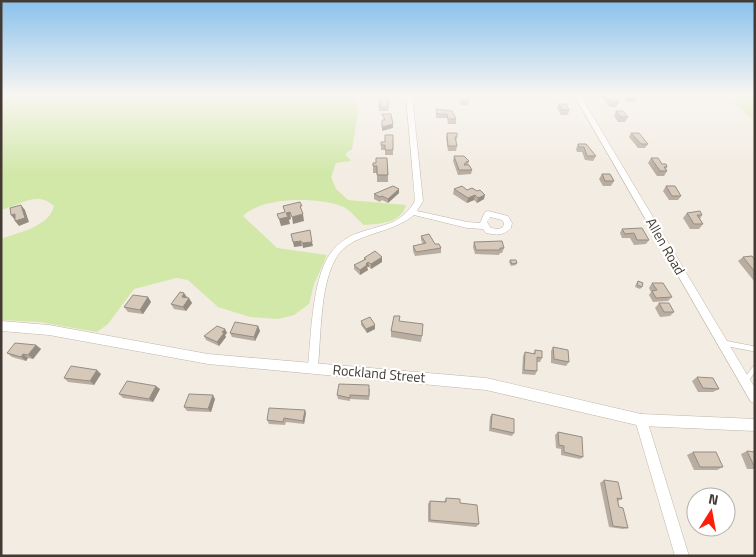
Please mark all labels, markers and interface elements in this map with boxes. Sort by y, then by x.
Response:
street label: Allen Road [641,214,691,278]
street label: Rockland Street [332,358,426,388]
north arrow [686,487,736,537]
text: N [707,488,720,510]

